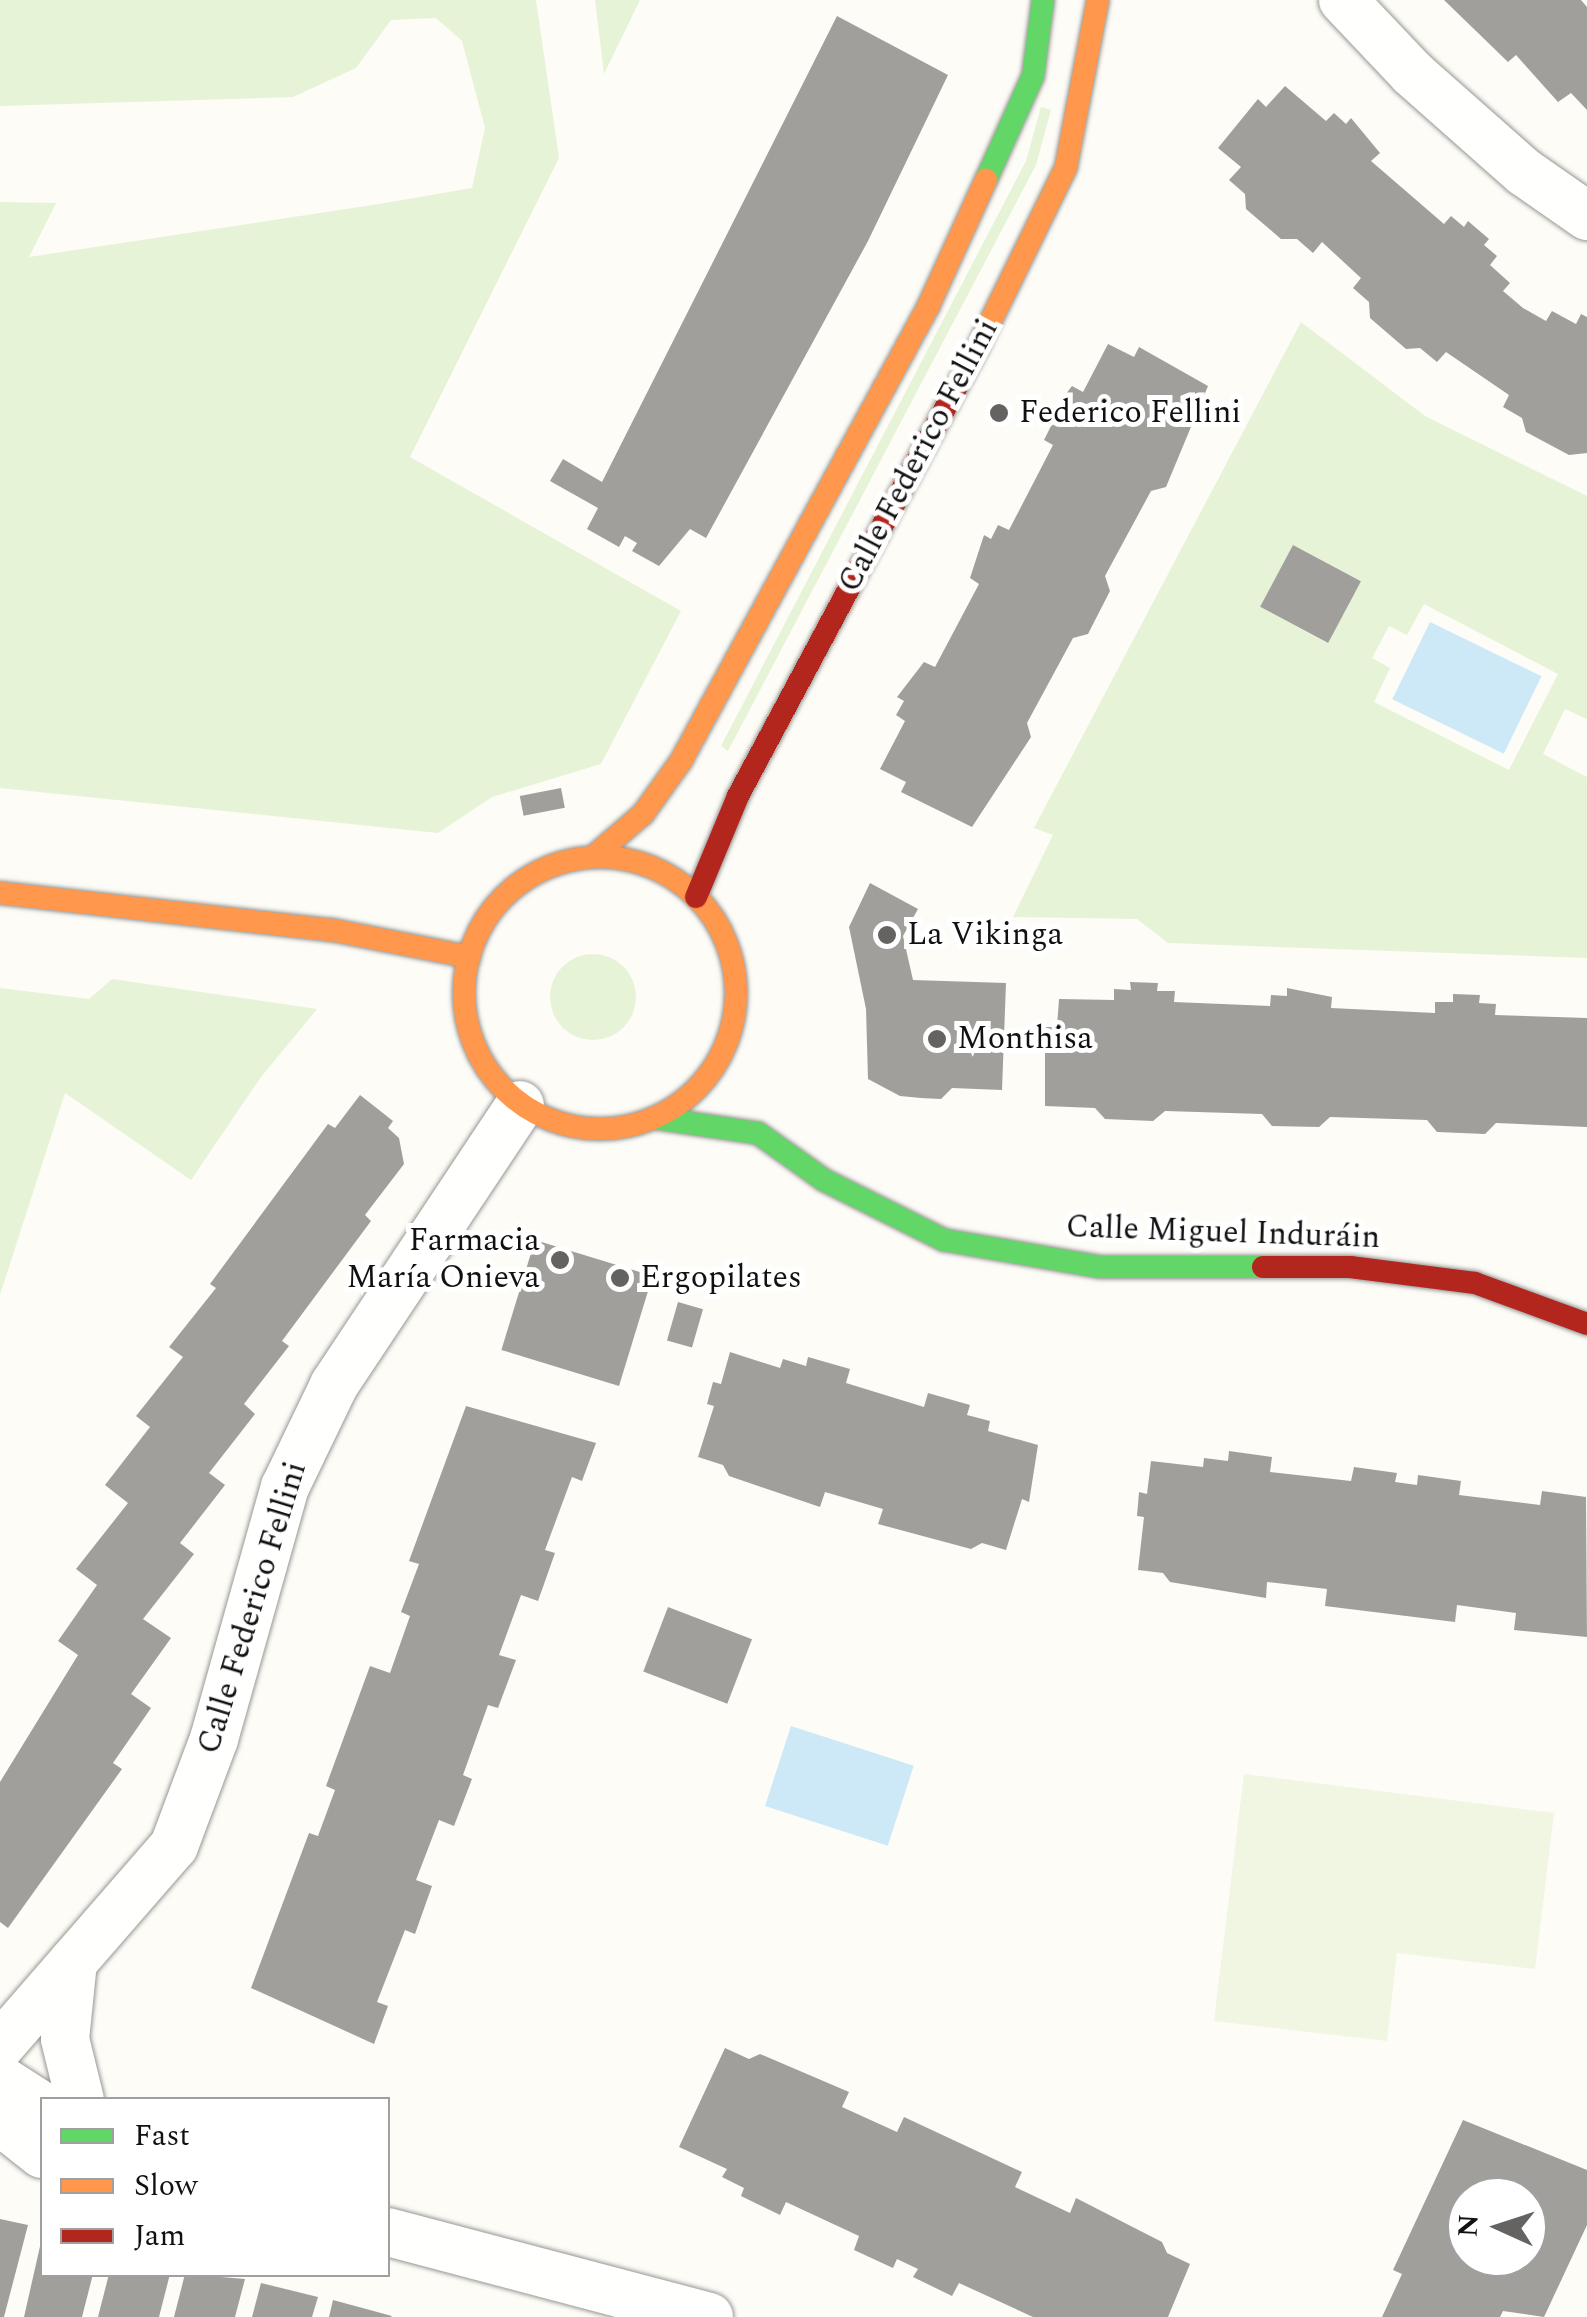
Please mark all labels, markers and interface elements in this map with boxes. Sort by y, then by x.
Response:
street label: Calle Federico Fellini [831,313,1007,599]
place label: Federico Fellini [1019,394,1241,432]
marker: Federico Fellini [988,402,1010,424]
place label: La Vikinga [907,916,1063,954]
marker: La Vikinga [876,924,898,946]
place label: Monthisa [957,1020,1093,1058]
marker: Monthisa [926,1028,948,1050]
street label: Calle Miguel Induráin [1065,1208,1381,1258]
place label: Farmacia María Onieva [346,1223,540,1298]
marker: Farmacia María Onieva [549,1249,571,1271]
place label: Ergopilates [640,1259,802,1297]
marker: Ergopilates [609,1267,631,1289]
street label: Calle Federico Fellini [190,1457,316,1759]
legend [40,2097,390,2277]
text: Fast [134,2113,190,2159]
text: Slow [134,2163,198,2209]
north arrow [1447,2177,1547,2277]
text: Jam [134,2213,185,2259]
text: N [1446,2213,1491,2238]

